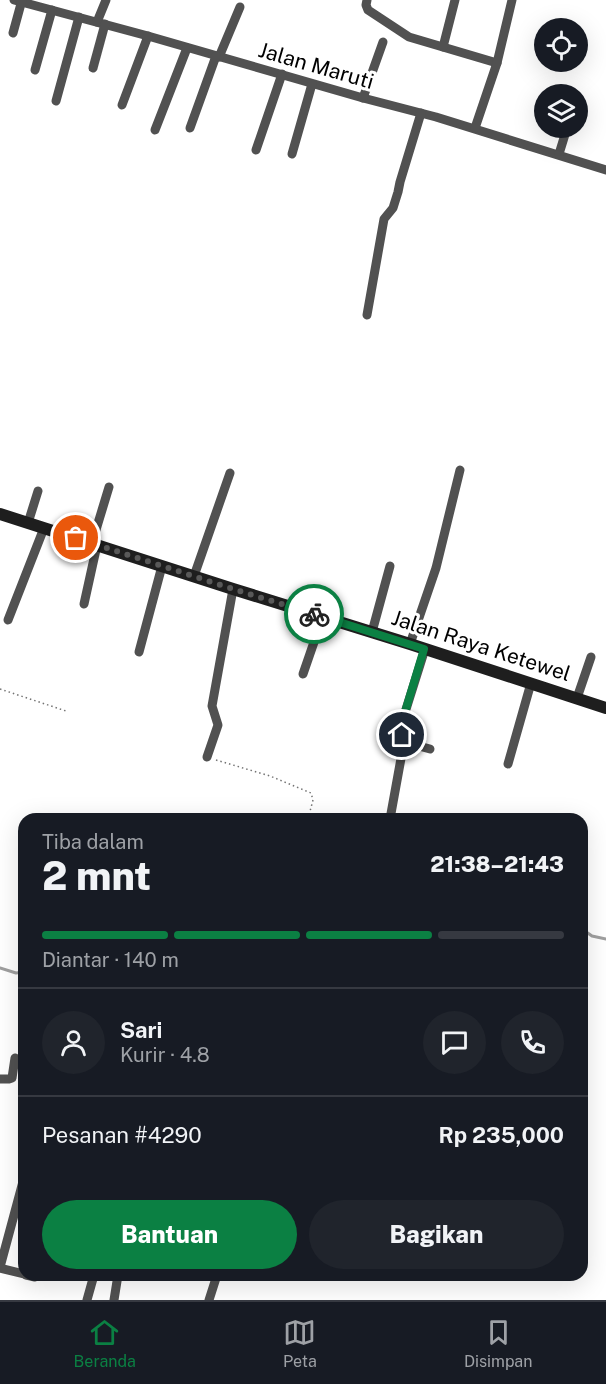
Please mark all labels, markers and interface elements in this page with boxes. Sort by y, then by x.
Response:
map controls [534,18,588,138]
button: locate [534,18,588,72]
street label: Jalan Maruti [256,37,377,94]
button: layers [534,84,588,138]
pin [50,512,101,563]
icon: bag [59,521,92,554]
courier [284,584,344,644]
icon: bike [298,598,331,631]
street label: Jalan Raya Ketewel [388,605,574,686]
pin [376,709,427,760]
icon: home [385,718,418,751]
text: Tiba dalam [42,830,144,854]
text: 21:38–21:43 [430,851,564,877]
text: 2 mnt [42,853,151,899]
text: Diantar · 140 m [42,948,179,972]
button: person [42,1011,105,1074]
button: chat [423,1011,486,1074]
button: phone [501,1011,564,1074]
text: Sari [120,1017,162,1043]
text: Kurir · 4.8 [120,1043,210,1067]
text: Pesanan #4290 [42,1122,202,1148]
text: Rp 235,000 [439,1122,564,1148]
button: Bantuan [42,1200,297,1269]
button: Bagikan [309,1200,564,1269]
tab: Beranda [74,1316,136,1371]
tab: Peta [283,1316,317,1371]
tab: Disimpan [464,1316,532,1371]

